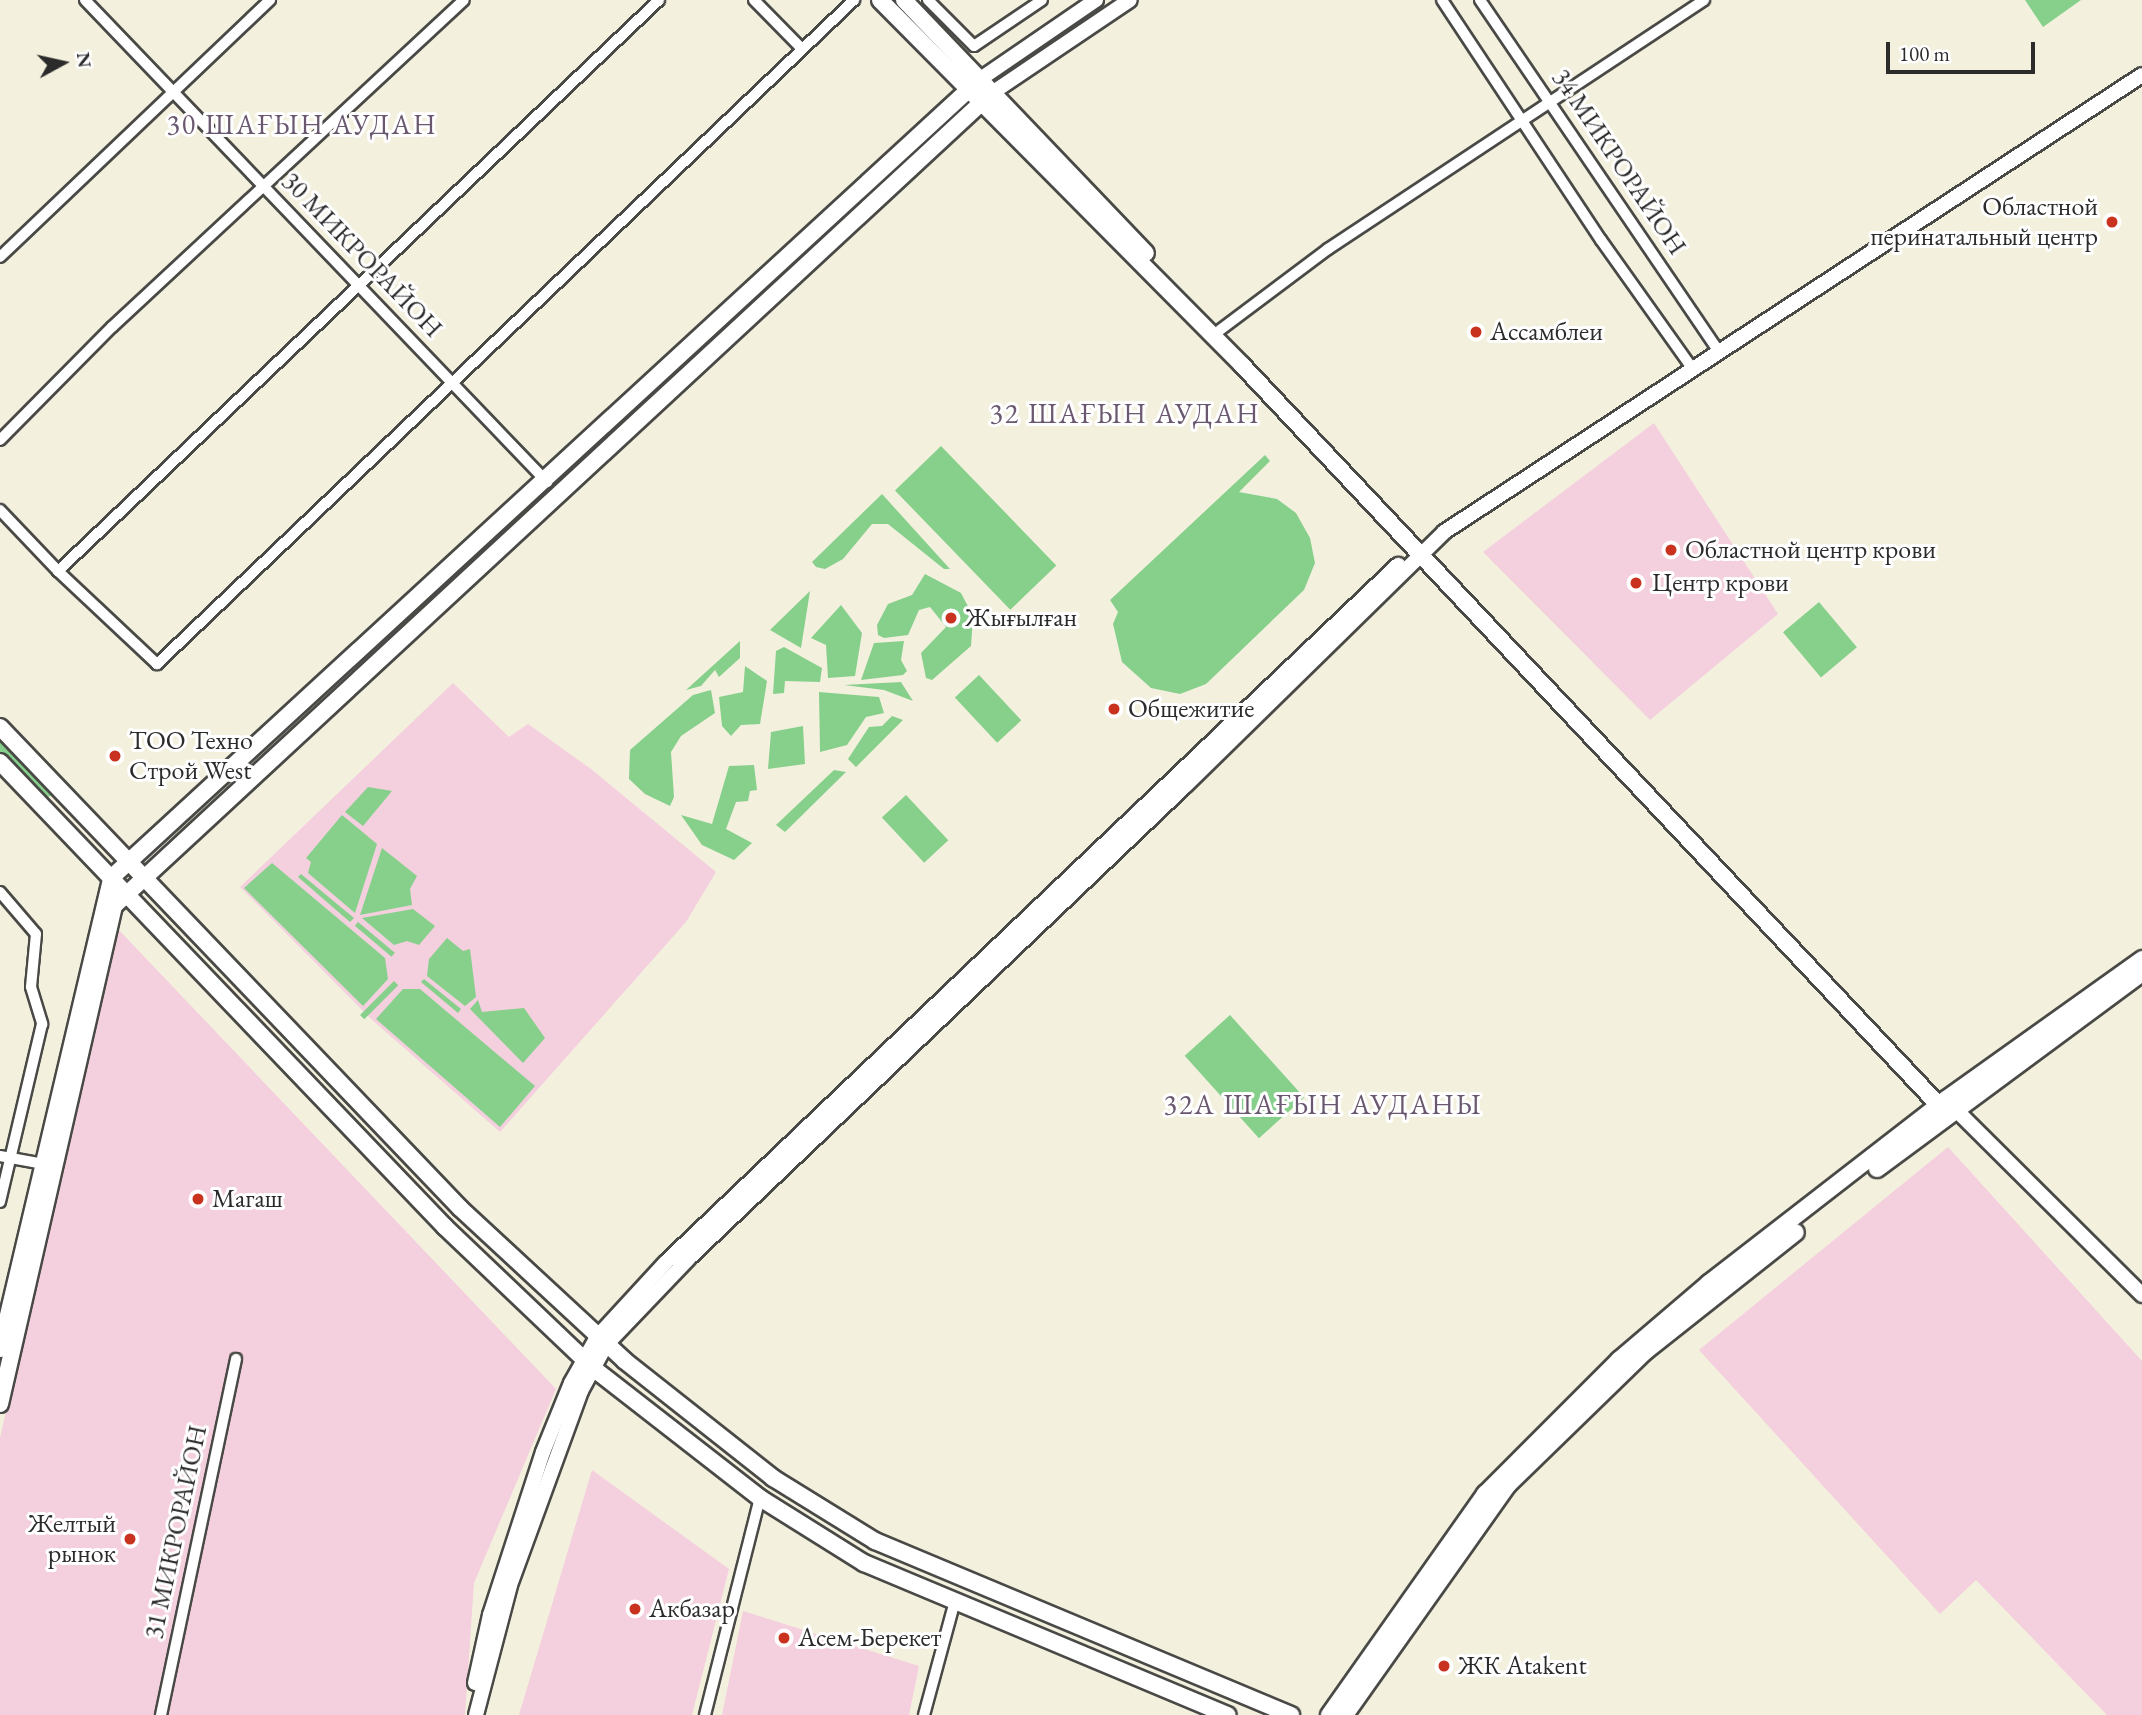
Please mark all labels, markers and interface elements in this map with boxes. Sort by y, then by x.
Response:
north arrow [28,28,98,98]
scale bar [1890,28,2039,72]
text: 100 m [1899,40,1950,67]
text: N [71,51,98,69]
street label: 34 МИКРОРАЙОН [1545,63,1693,261]
district label: 30 ШАҒЫН АУДАН [168,107,436,141]
street label: 30 МИКРОРАЙОН [275,166,449,344]
place label: Областной перинатальный центр [1870,191,2098,252]
marker: Областной перинатальный центр [2104,214,2120,230]
place label: Ассамблеи [1490,316,1603,348]
marker: Ассамблеи [1468,324,1484,340]
district label: 32 ШАҒЫН АУДАН [991,396,1259,430]
place label: Областной центр крови [1685,534,1936,566]
marker: Областной центр крови [1663,542,1679,558]
place label: Центр крови [1652,567,1789,599]
marker: Центр крови [1626,573,1646,593]
place label: Жығылған [965,602,1077,634]
marker: Жығылған [943,610,959,626]
place label: Общежитие [1128,693,1254,725]
marker: Общежитие [1106,701,1122,717]
place label: ТОО Техно Строй West [129,725,253,786]
marker: ТОО Техно Строй West [107,748,123,764]
district label: 32А ШАҒЫН АУДАНЫ [1165,1087,1481,1121]
place label: Магаш [212,1183,283,1215]
marker: Магаш [190,1191,206,1207]
street label: 31 МИКРОРАЙОН [138,1422,214,1642]
place label: Желтый рынок [28,1508,116,1570]
marker: Желтый рынок [122,1531,138,1547]
place label: Акбазар [649,1593,735,1625]
marker: Акбазар [627,1601,643,1617]
place label: Асем-Берекет [798,1622,941,1654]
marker: Асем-Берекет [776,1630,792,1646]
place label: ЖК Atakent [1458,1650,1587,1682]
marker: ЖК Atakent [1436,1658,1452,1674]

